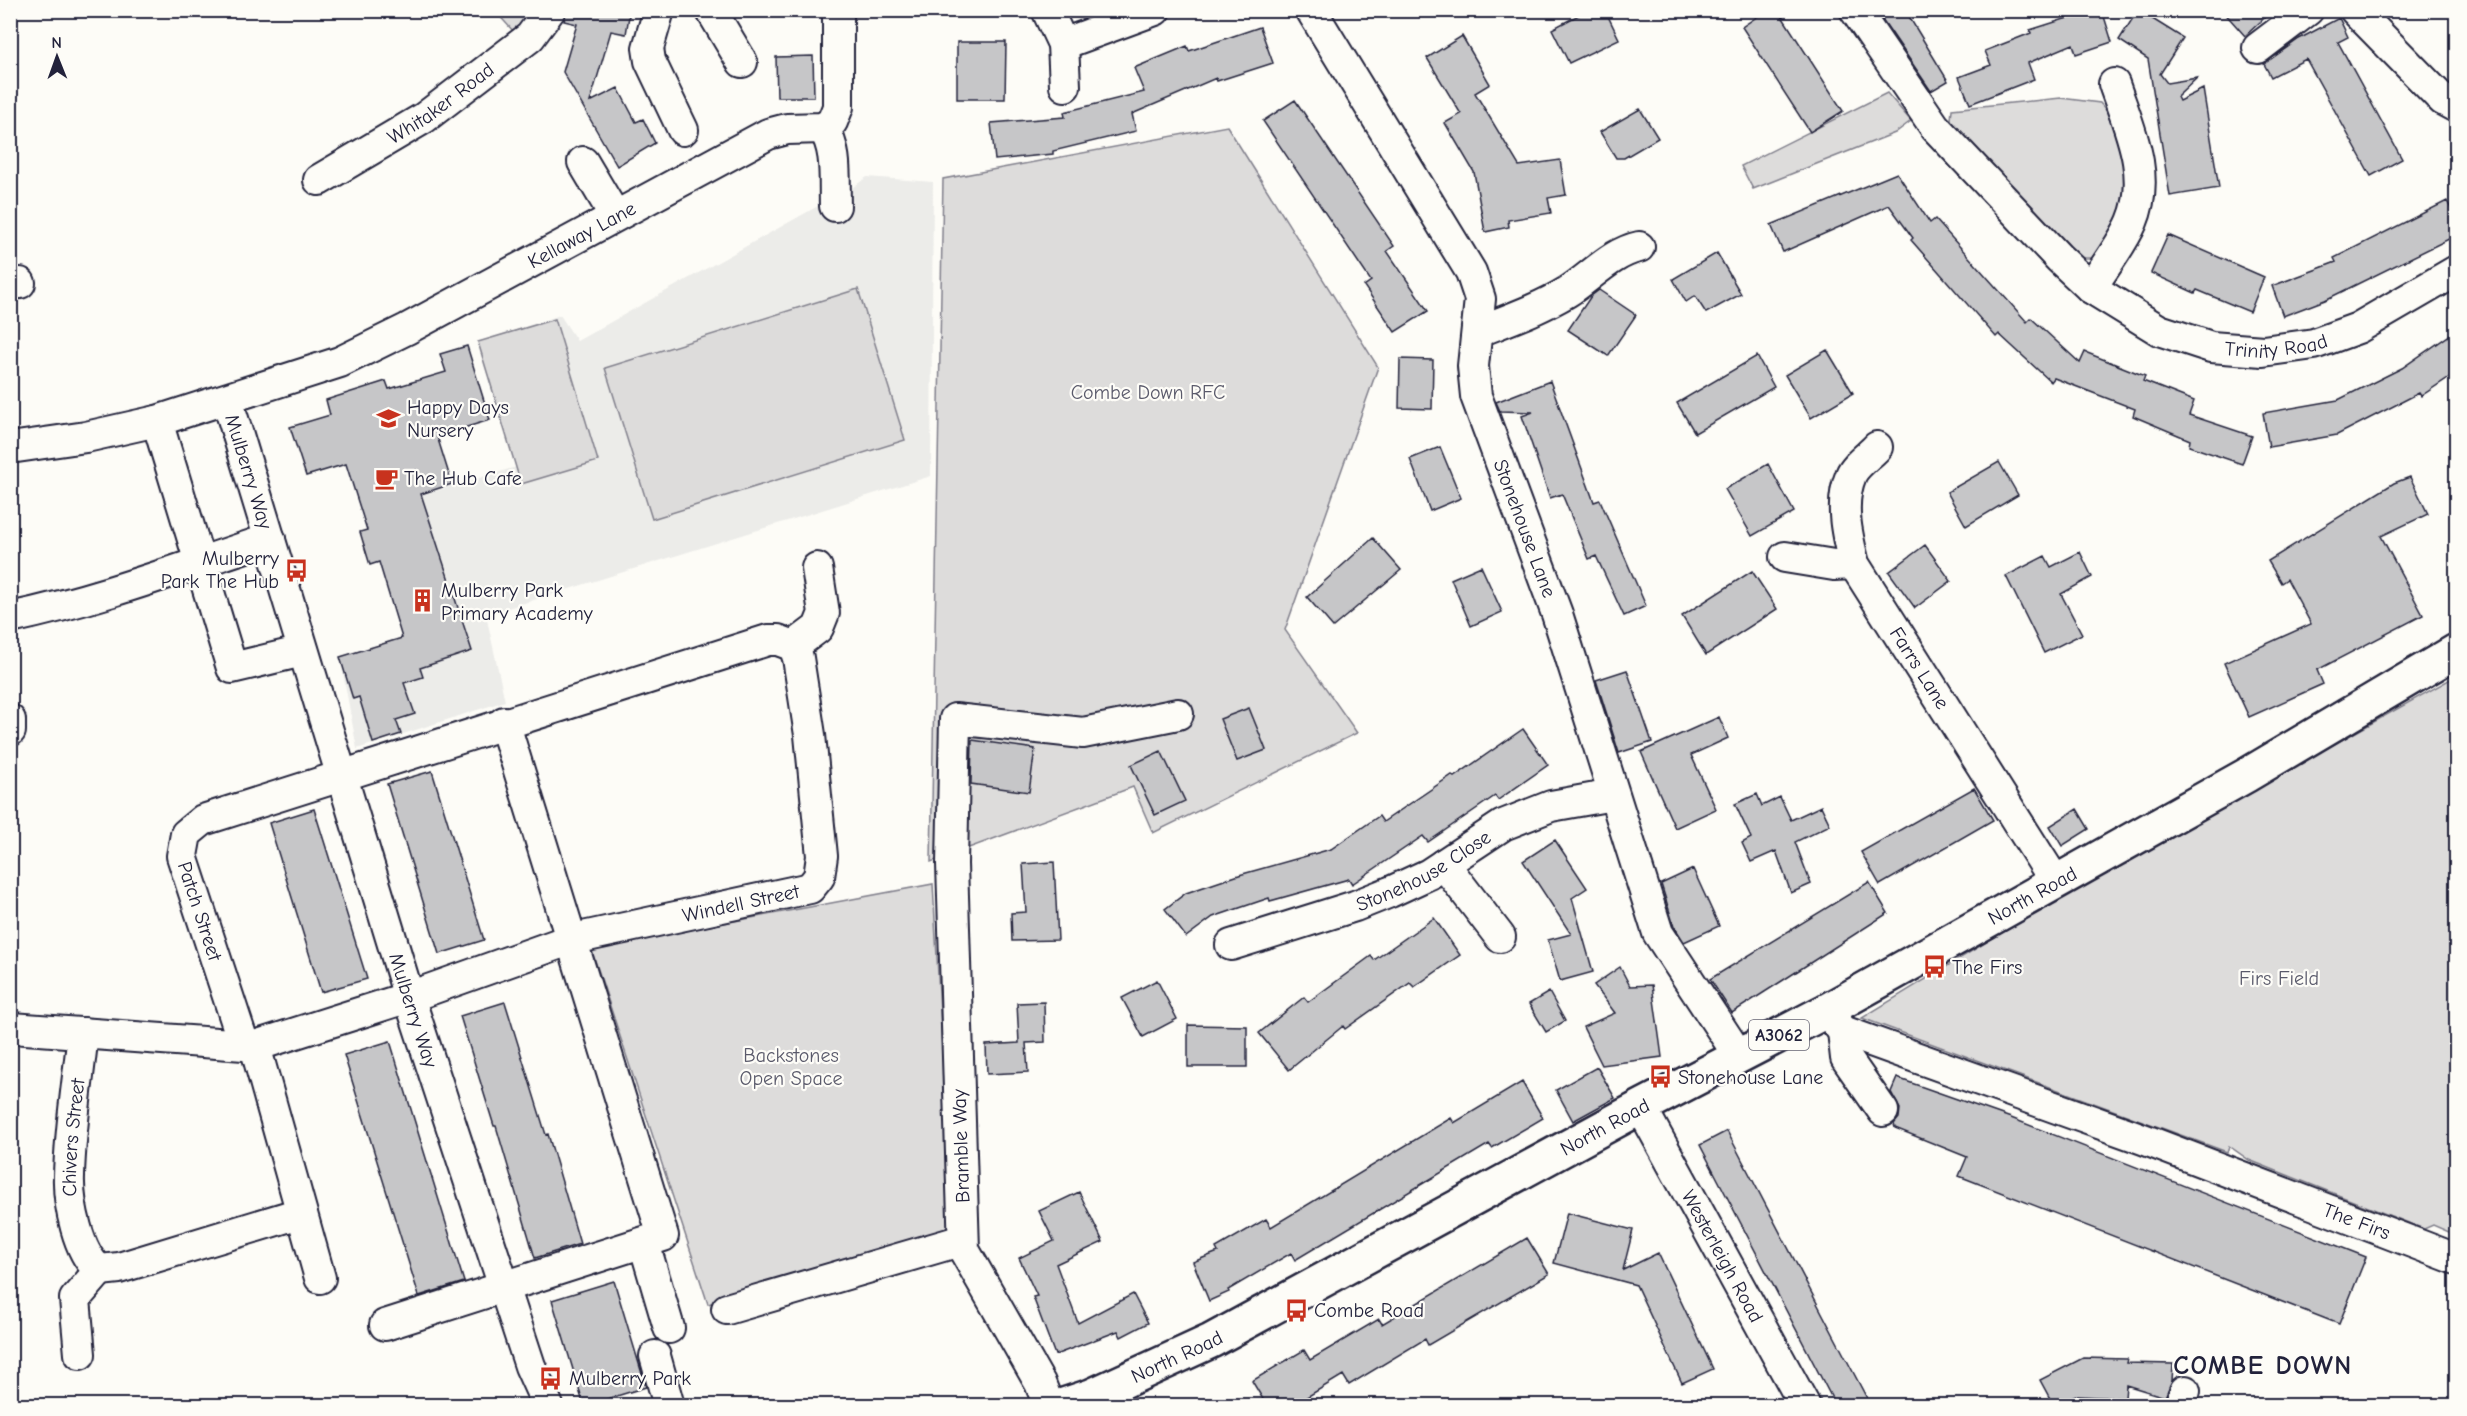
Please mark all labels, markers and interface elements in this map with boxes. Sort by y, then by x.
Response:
north arrow [27,27,87,87]
text: N [51,34,62,52]
street label: Whitaker Road [383,57,498,149]
street label: Kellaway Lane [524,196,639,273]
street label: Trinity Road [2224,329,2330,362]
park label: Combe Down RFC [1071,381,1225,404]
place label: Happy Days Nursery [407,396,509,442]
school or university icon: Happy Days Nursery [376,406,402,432]
street label: Mulberry Way [221,411,277,532]
street label: Stonehouse Lane [1489,456,1561,600]
cafe icon: The Hub Cafe [373,465,399,491]
place label: The Hub Cafe [404,467,522,490]
place label: Mulberry Park The Hub [161,547,279,593]
bus stop icon: Mulberry Park The Hub [284,557,310,583]
place label: Mulberry Park Primary Academy [441,579,593,625]
building icon: Mulberry Park Primary Academy [410,588,436,614]
street label: Farrs Lane [1885,622,1954,713]
street label: Stonehouse Close [1353,825,1495,916]
street label: Patch Street [173,859,227,965]
street label: North Road [1984,861,2081,929]
street label: Windell Street [680,879,803,927]
street label: Mulberry Way [385,950,443,1070]
bus stop icon: The Firs [1921,954,1947,980]
place label: The Firs [1952,956,2022,979]
park label: Firs Field [2239,967,2319,990]
road number: A3062 [1749,1020,1809,1050]
park label: Backstones Open Space [740,1044,842,1090]
bus stop icon: Stonehouse Lane [1647,1064,1673,1090]
place label: Stonehouse Lane [1678,1066,1823,1089]
street label: Chivers Street [57,1076,89,1197]
street label: Bramble Way [948,1089,974,1203]
street label: North Road [1556,1093,1653,1160]
street label: Westerleigh Road [1677,1186,1768,1326]
street label: The Firs [2320,1198,2394,1244]
bus stop icon: Combe Road [1283,1297,1309,1323]
place label: Combe Road [1314,1299,1424,1322]
street label: North Road [1127,1325,1227,1388]
district label: COMBE DOWN [2173,1351,2353,1381]
bus stop icon: Mulberry Park [538,1365,564,1391]
place label: Mulberry Park [569,1367,691,1390]

